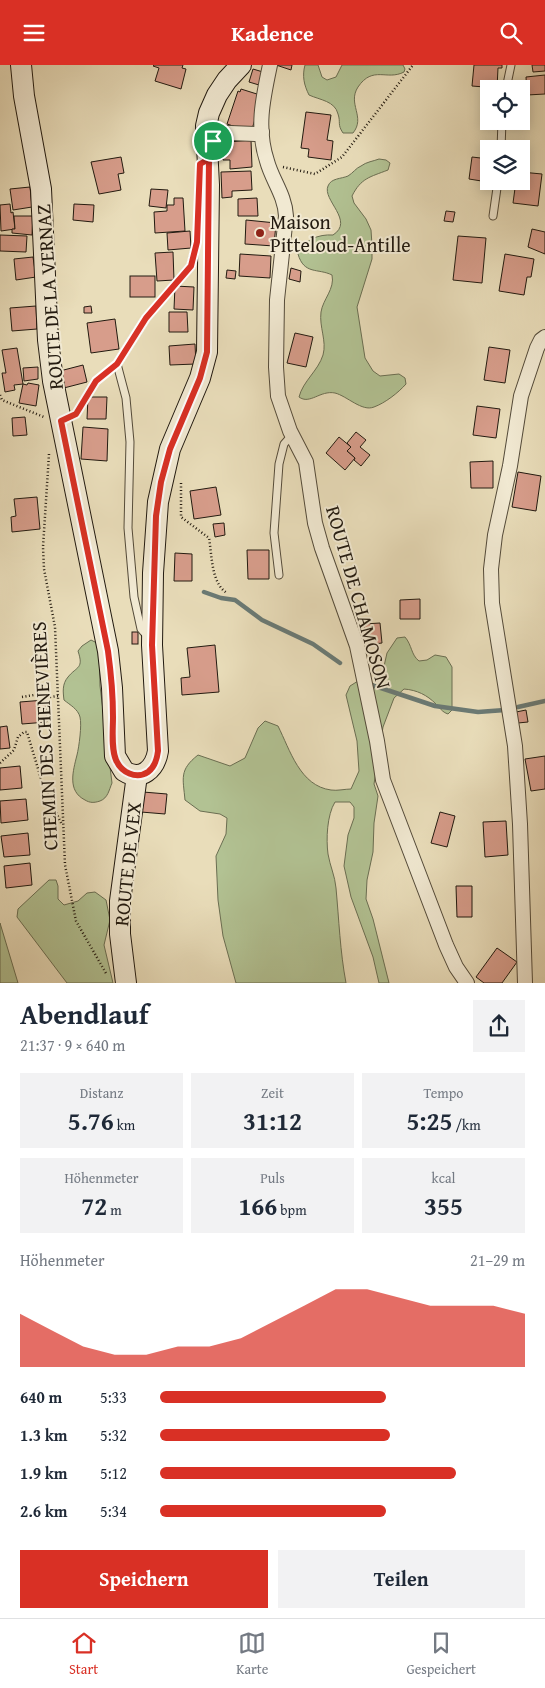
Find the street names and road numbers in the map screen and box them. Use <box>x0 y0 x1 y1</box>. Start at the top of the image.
street label: ROUTE DE LA VERNAZ <box>28 203 70 391</box>
street label: ROUTE DE CHAMOSON <box>319 502 399 692</box>
street label: CHEMIN DES CHENEVIÈRES <box>24 621 64 851</box>
street label: ROUTE DE VEX <box>106 800 148 928</box>

